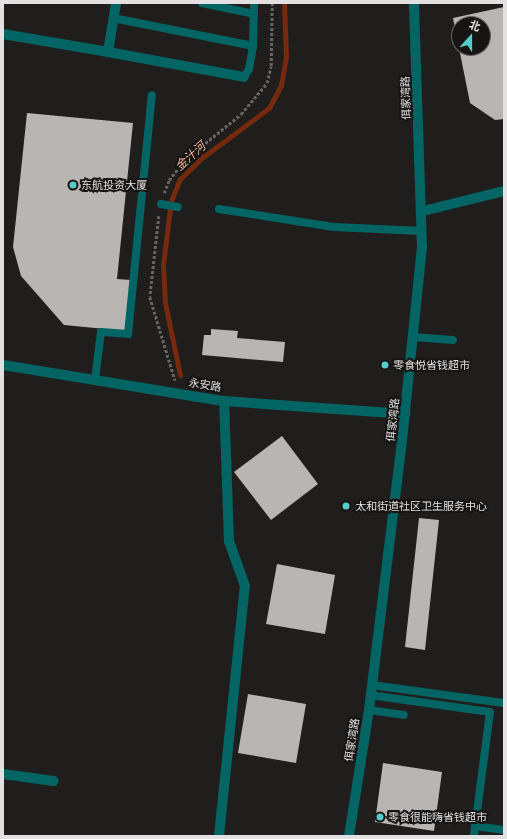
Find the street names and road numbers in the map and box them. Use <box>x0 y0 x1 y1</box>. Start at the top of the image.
street label: 佴家湾路 <box>399 76 413 120</box>
street label: 永安路 <box>188 376 222 394</box>
street label: 佴家湾路 <box>384 397 402 443</box>
street label: 佴家湾路 <box>342 717 362 763</box>

